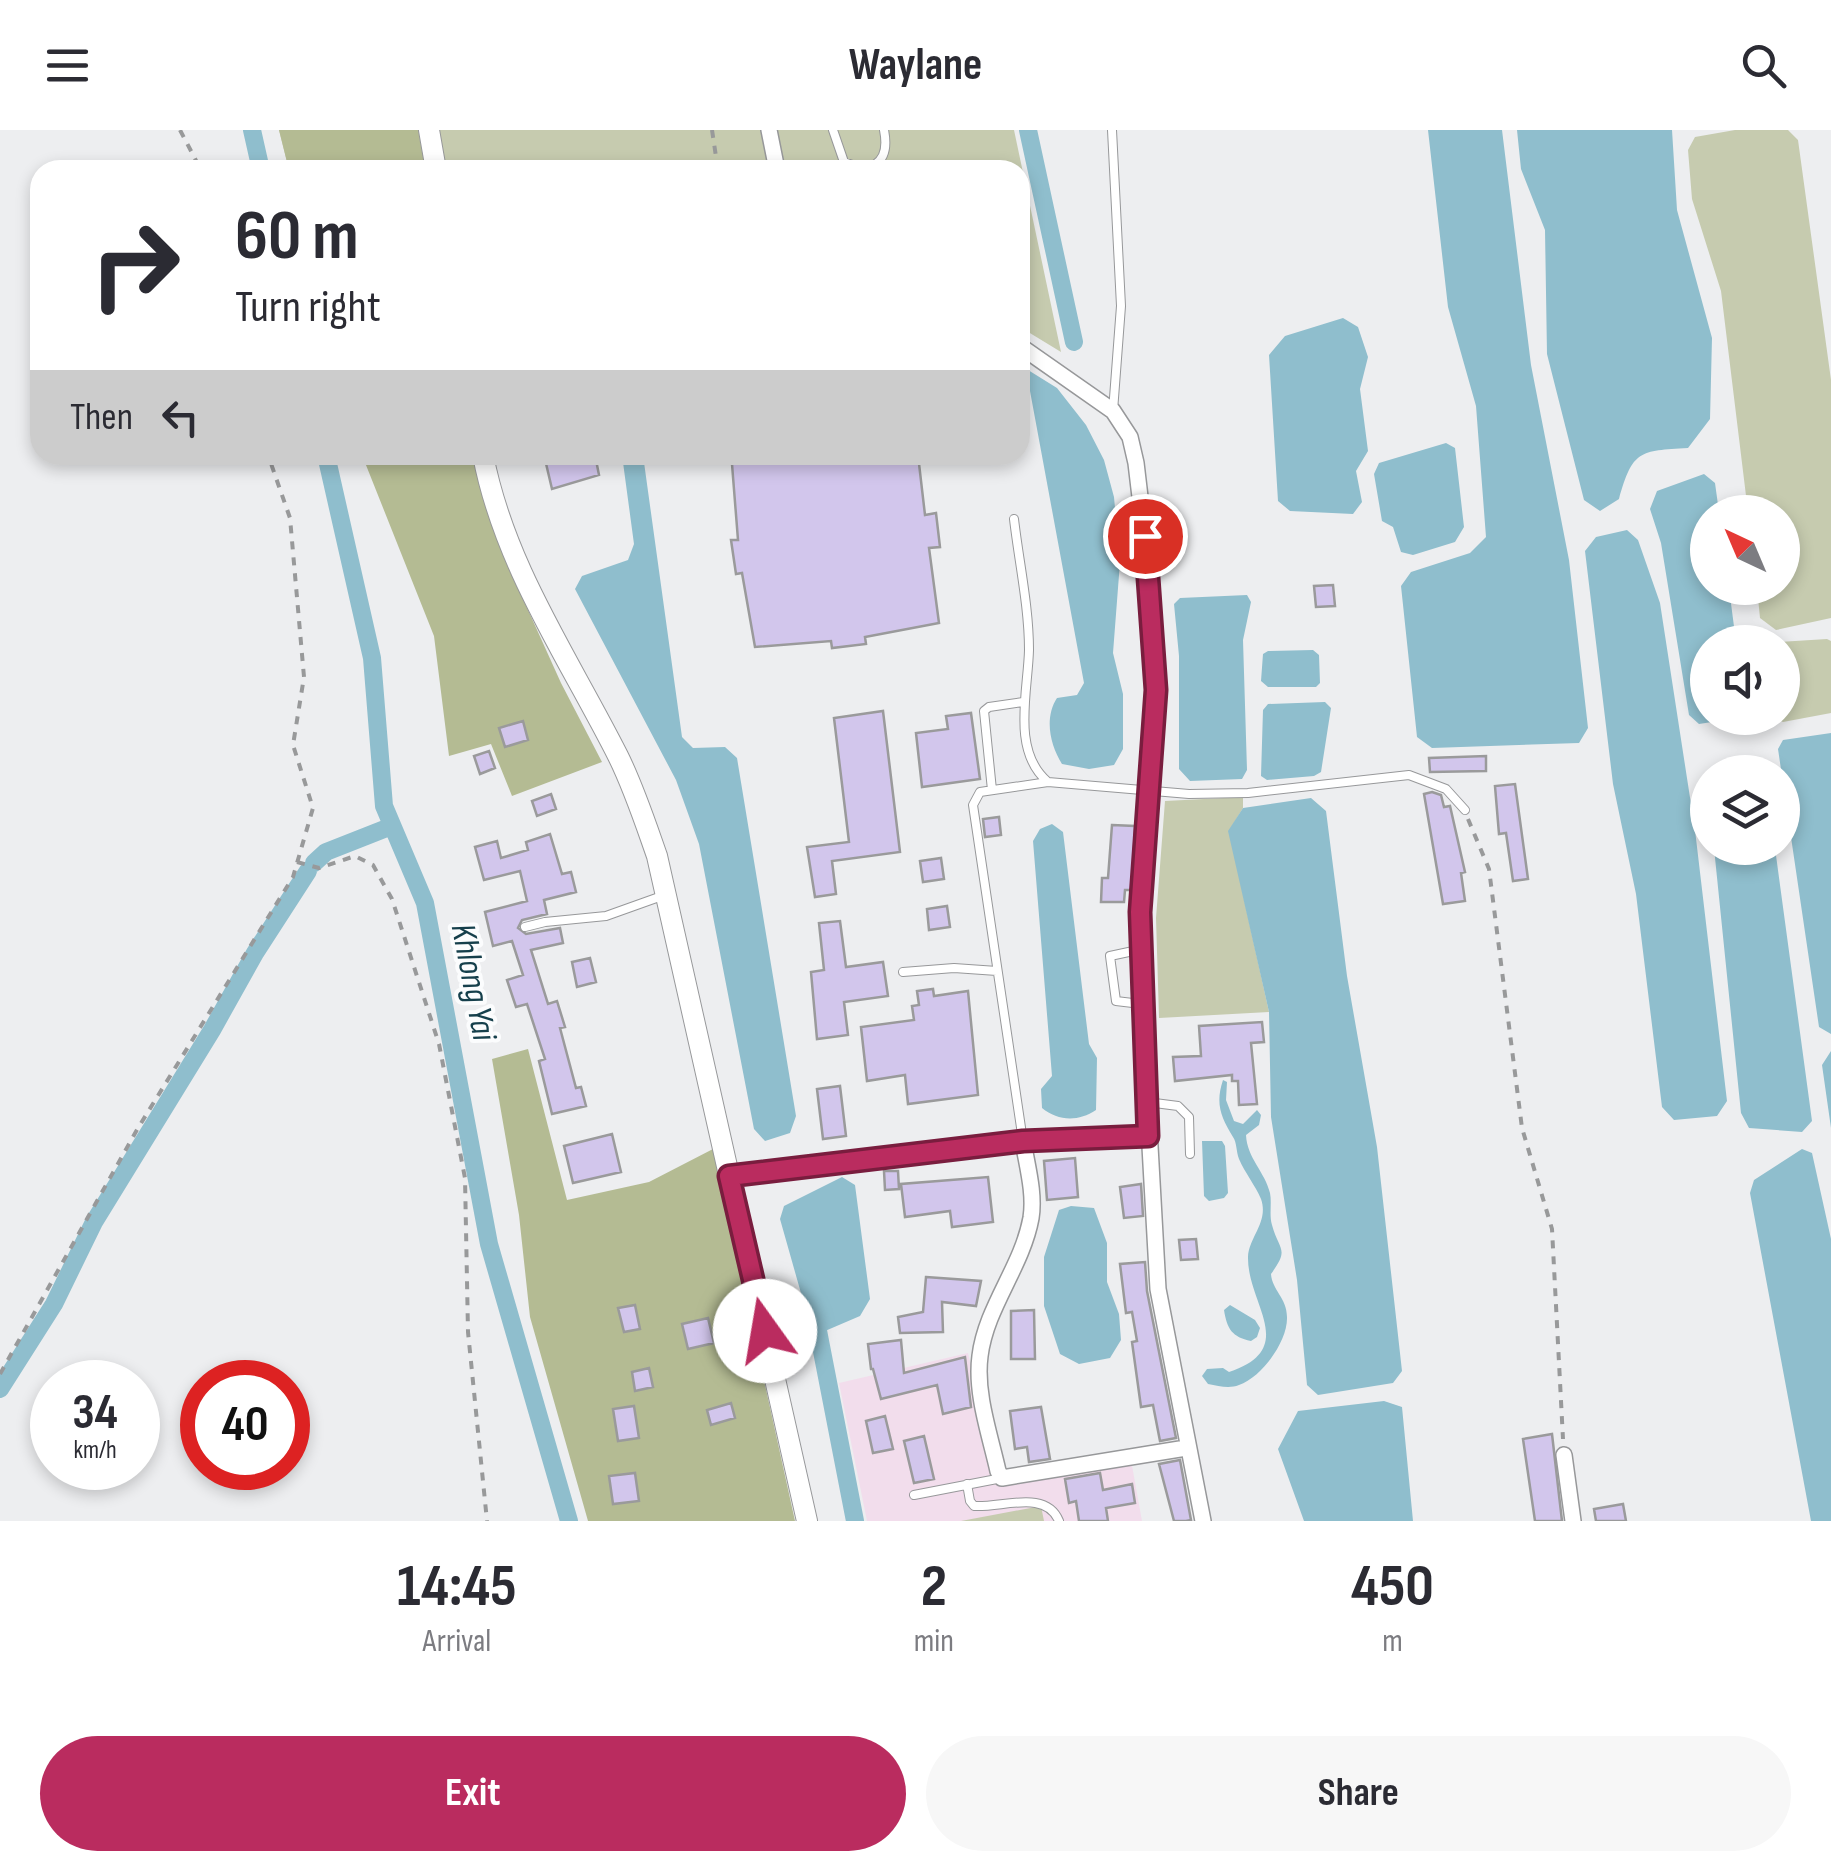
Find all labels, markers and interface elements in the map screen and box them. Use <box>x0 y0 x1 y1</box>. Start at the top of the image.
icon: menu <box>40 38 95 93</box>
text: Waylane <box>849 38 982 93</box>
icon: search <box>1736 38 1791 93</box>
text: 60 m <box>235 195 359 279</box>
icon: right <box>70 200 200 330</box>
text: Turn right <box>235 280 381 335</box>
icon: left <box>153 390 208 445</box>
text: Then <box>70 395 133 440</box>
pin <box>1103 494 1188 579</box>
north arrow <box>1690 495 1800 605</box>
map controls <box>1690 495 1800 865</box>
icon: arrive <box>1118 509 1173 564</box>
button: sound <box>1690 625 1800 735</box>
button: layers <box>1690 755 1800 865</box>
water label: Khlong Yai <box>441 920 506 1046</box>
position arrow <box>713 1279 817 1383</box>
speed limit sign: 40 <box>180 1360 310 1490</box>
text: 34 <box>72 1383 118 1443</box>
text: km/h <box>73 1435 117 1466</box>
text: 14:45 <box>397 1551 517 1623</box>
text: 2 <box>921 1551 947 1623</box>
text: 450 <box>1351 1551 1434 1623</box>
text: Arrival <box>422 1622 491 1661</box>
text: min <box>914 1622 954 1661</box>
text: m <box>1382 1622 1403 1661</box>
button: Exit <box>40 1736 906 1851</box>
button: Share <box>926 1736 1791 1851</box>

